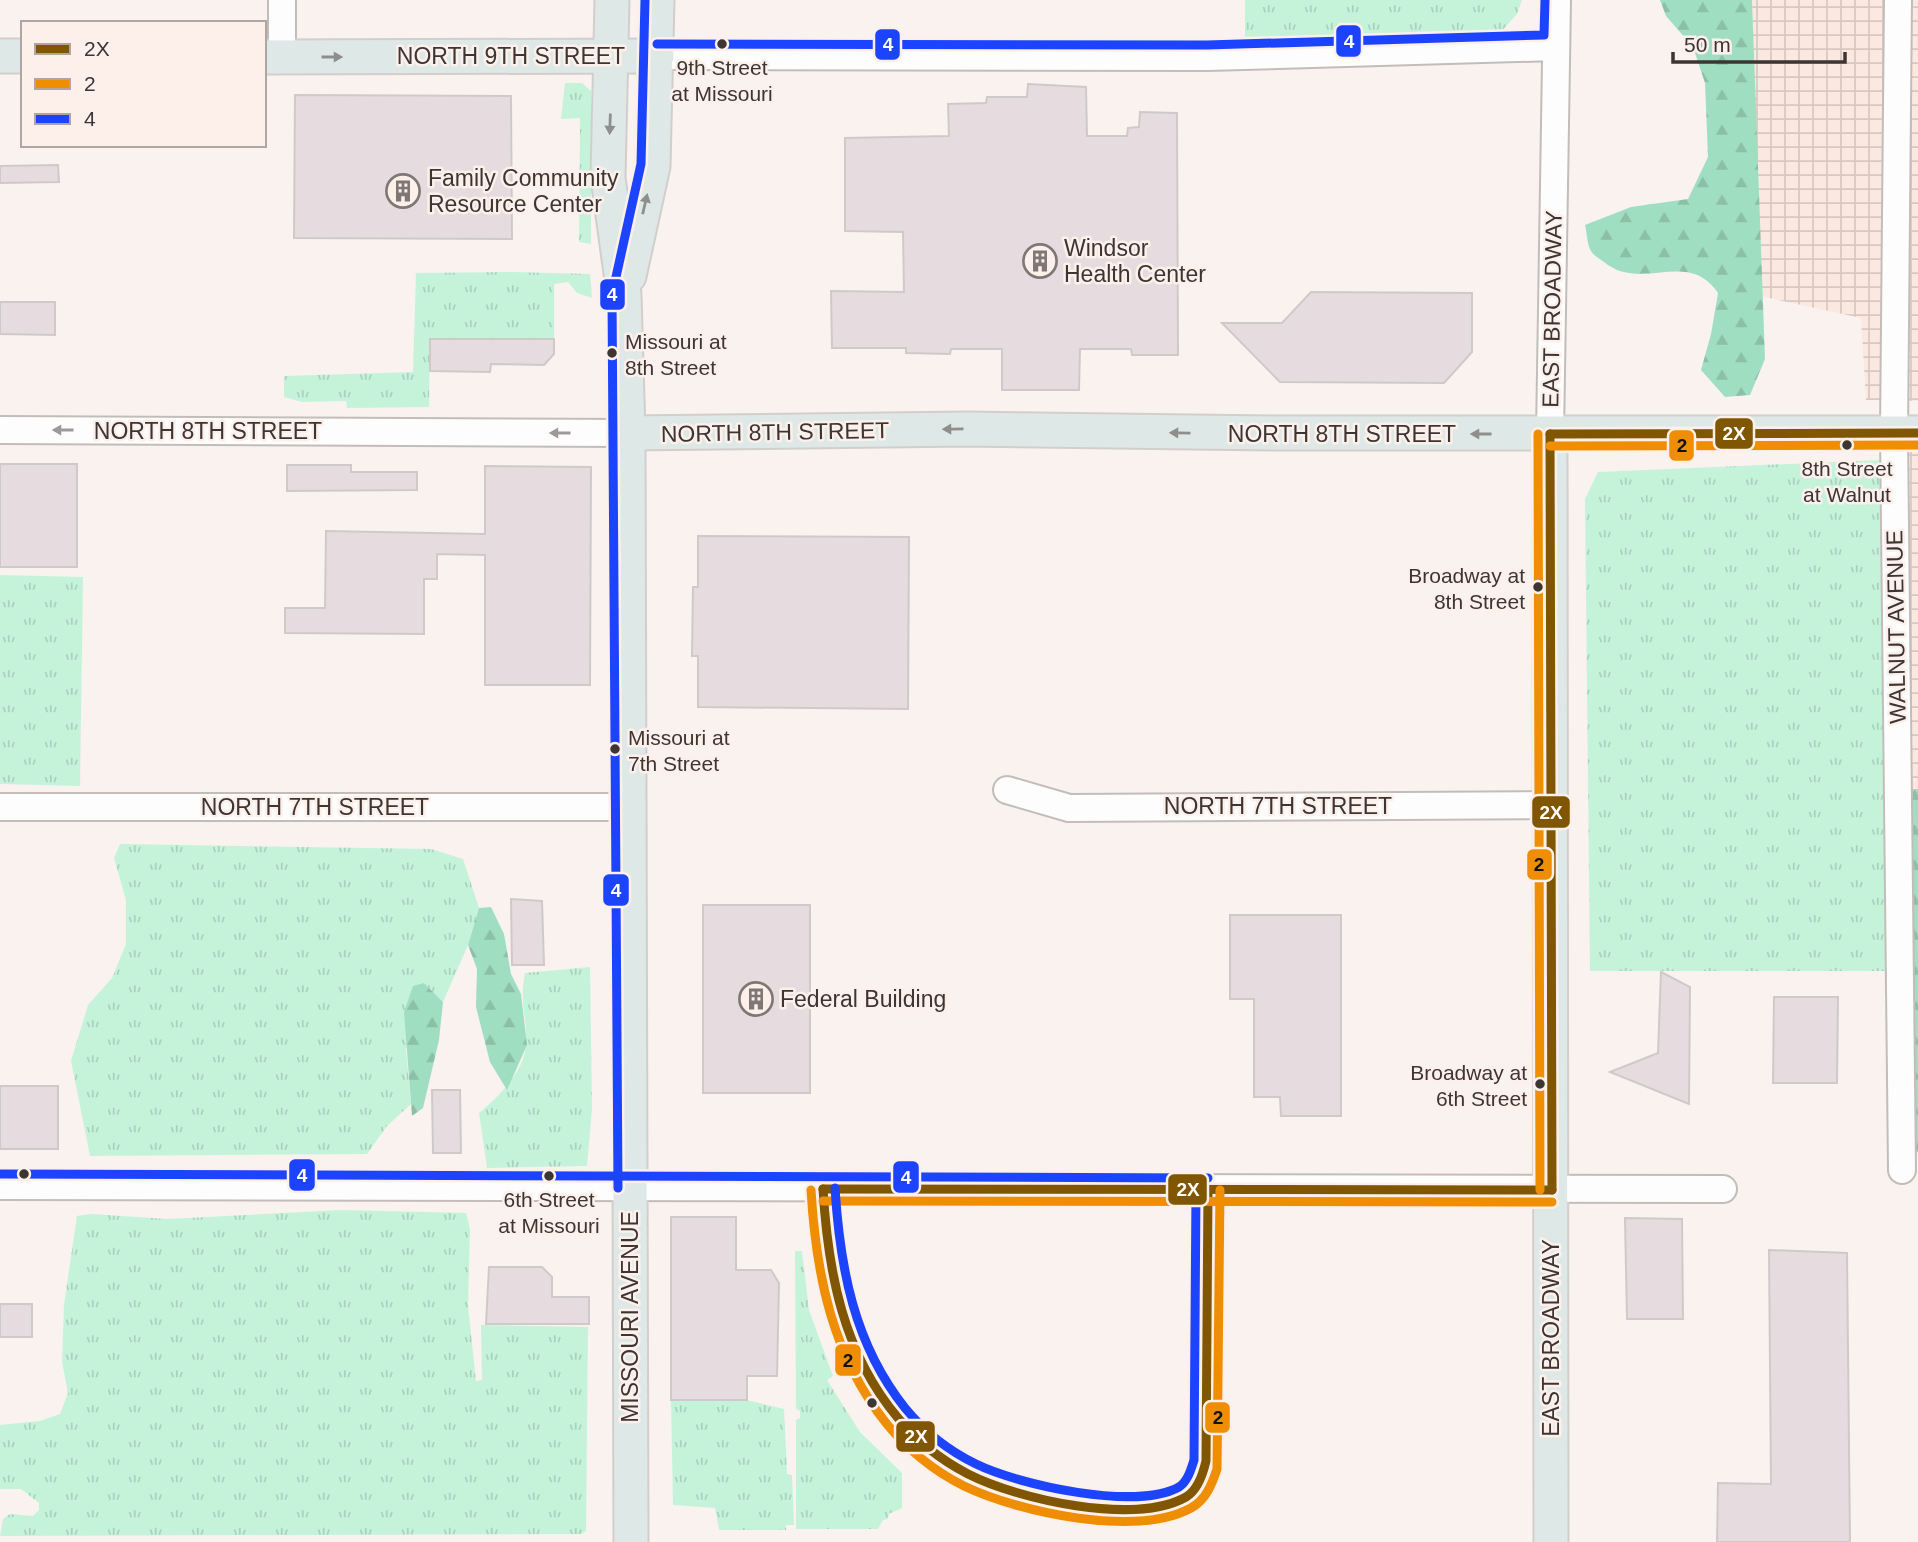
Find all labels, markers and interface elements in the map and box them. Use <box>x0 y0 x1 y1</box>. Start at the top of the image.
legend <box>21 21 266 147</box>
scale bar <box>1673 21 1844 65</box>
line badge: 4 <box>1335 24 1362 58</box>
line badge: 4 <box>874 28 901 61</box>
text: 4 <box>1344 31 1355 52</box>
text: 50 m <box>1684 33 1731 56</box>
text: 4 <box>883 34 894 55</box>
text: 2X <box>84 37 110 60</box>
marker: 9th Street at Missouri <box>715 37 729 51</box>
street label: NORTH 9TH STREET <box>397 43 625 69</box>
one-way arrow <box>322 51 344 63</box>
place label: 9th Street at Missouri <box>671 56 773 105</box>
text: 2 <box>84 72 96 95</box>
text: 4 <box>84 107 96 130</box>
one-way arrow <box>605 113 616 135</box>
place label: Family Community Resource Center <box>428 165 619 217</box>
building icon: Family Community Resource Center <box>384 172 422 210</box>
one-way arrow <box>639 193 650 215</box>
street label: EAST BROADWAY <box>1537 210 1567 408</box>
place label: Windsor Health Center <box>1064 235 1206 287</box>
building icon: Windsor Health Center <box>1021 242 1059 280</box>
line badge: 4 <box>599 278 626 311</box>
text: 4 <box>607 284 618 305</box>
place label: Missouri at 8th Street <box>625 330 727 379</box>
marker: Missouri at 8th Street <box>605 346 619 360</box>
street label: NORTH 8TH STREET <box>661 417 889 447</box>
line badge: 2X <box>1714 417 1754 450</box>
street label: NORTH 8TH STREET <box>94 418 322 444</box>
street label: NORTH 8TH STREET <box>1228 421 1456 447</box>
text: 2X <box>1722 423 1746 444</box>
one-way arrow <box>51 424 73 436</box>
one-way arrow <box>942 424 964 435</box>
one-way arrow <box>548 427 570 439</box>
one-way arrow <box>1169 427 1191 438</box>
one-way arrow <box>1470 428 1492 440</box>
line badge: 2 <box>1668 429 1695 462</box>
text: 2 <box>1677 435 1687 456</box>
marker: 8th Street at Walnut <box>1840 438 1854 452</box>
place label: 8th Street at Walnut <box>1801 457 1893 506</box>
street label: WALNUT AVENUE <box>1881 530 1911 724</box>
place label: Broadway at 8th Street <box>1408 564 1525 613</box>
marker: Broadway at 8th Street <box>1531 580 1545 594</box>
place label: Missouri at 7th Street <box>628 726 730 775</box>
marker: Missouri at 7th Street <box>608 742 622 756</box>
street label: NORTH 7TH STREET <box>1164 793 1392 819</box>
street label: NORTH 7TH STREET <box>201 794 429 820</box>
line badge: 2X <box>1531 795 1571 829</box>
text: 2X <box>1539 802 1563 823</box>
line badge: 2 <box>1526 848 1553 881</box>
text: 2 <box>1534 854 1544 875</box>
line badge: 4 <box>602 873 630 907</box>
text: 4 <box>611 880 622 901</box>
building icon: Federal Building <box>737 980 775 1018</box>
place label: Federal Building <box>780 986 946 1012</box>
place label: Broadway at 6th Street <box>1410 1061 1527 1110</box>
marker: Broadway at 6th Street <box>1533 1077 1547 1091</box>
line badge: 4 <box>288 1158 316 1192</box>
line badge: 4 <box>892 1160 920 1194</box>
text: 4 <box>297 1165 308 1186</box>
unlabelled marker <box>17 1167 31 1181</box>
text: 4 <box>901 1167 912 1188</box>
marker: 6th Street at Missouri <box>542 1169 556 1183</box>
line badge: 2X <box>1167 1173 1208 1206</box>
text: 2X <box>1176 1179 1200 1200</box>
place label: 6th Street at Missouri <box>498 1188 600 1237</box>
street label: MISSOURI AVENUE <box>617 1211 643 1423</box>
street label: EAST BROADWAY <box>1538 1239 1564 1437</box>
line badge: 2 <box>834 1343 862 1377</box>
text: 2 <box>843 1350 853 1371</box>
unlabelled marker <box>865 1396 879 1410</box>
line badge: 2 <box>1204 1401 1231 1434</box>
text: 2 <box>1213 1407 1223 1428</box>
line badge: 2X <box>895 1420 936 1453</box>
text: 2X <box>904 1426 928 1447</box>

